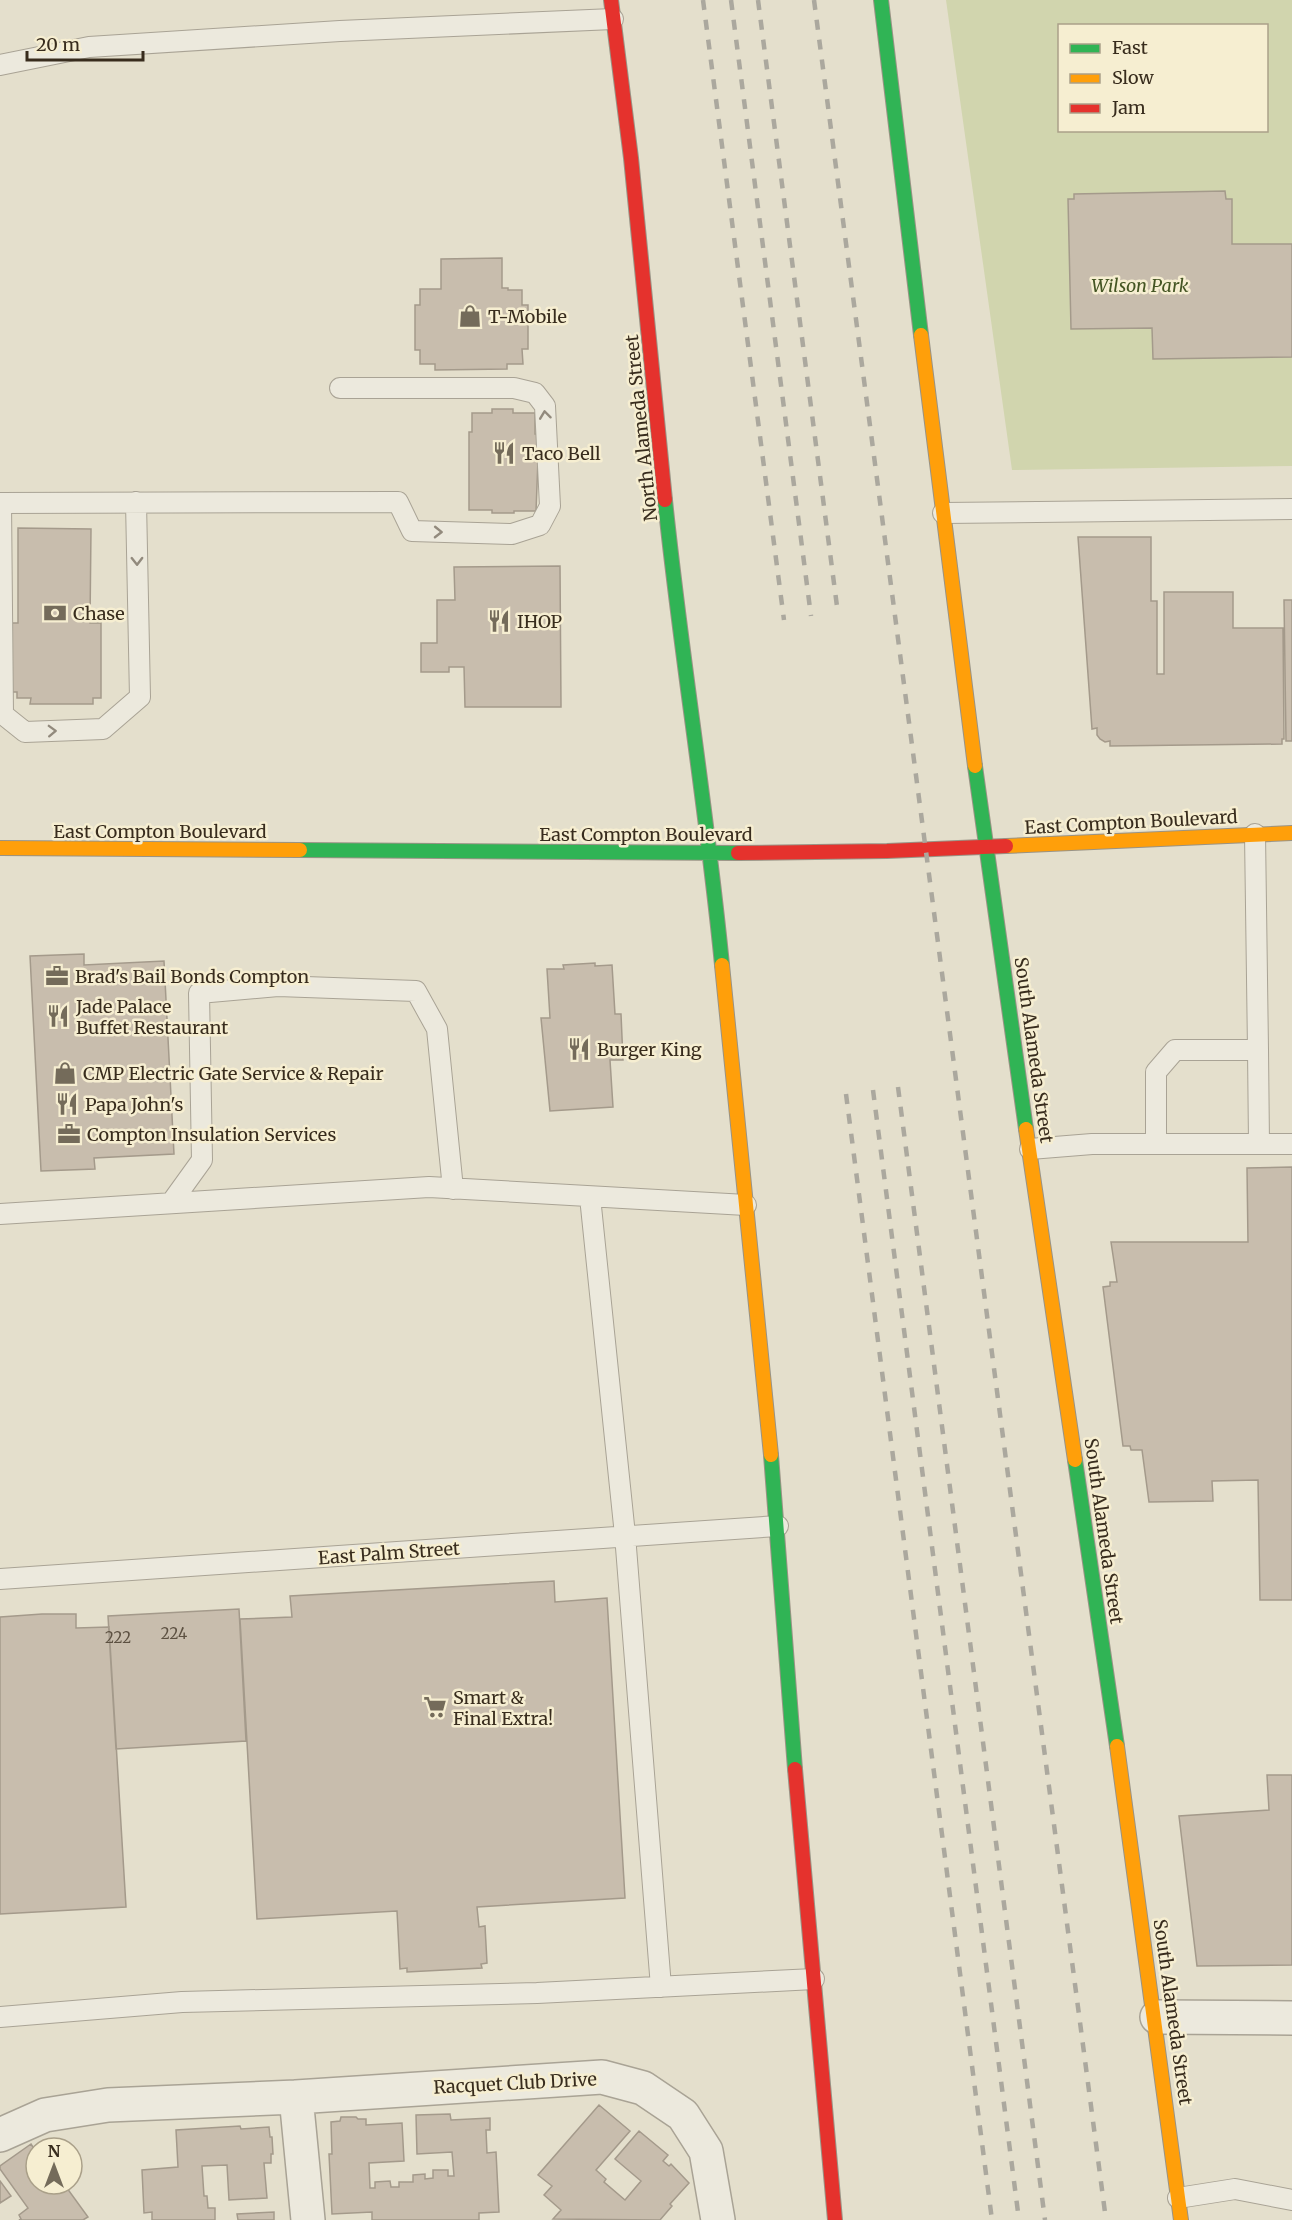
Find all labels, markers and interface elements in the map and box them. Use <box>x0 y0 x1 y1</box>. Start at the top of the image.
scale bar <box>27 24 142 62</box>
legend <box>1058 24 1268 132</box>
text: 20 m <box>36 33 80 56</box>
text: Fast <box>1112 36 1148 59</box>
text: Slow <box>1112 66 1155 89</box>
text: Jam <box>1111 96 1146 119</box>
park label: Wilson Park <box>1091 274 1189 297</box>
shop icon: T-Mobile <box>457 303 483 329</box>
place label: T-Mobile <box>488 305 567 328</box>
street label: North Alameda Street <box>620 334 662 522</box>
one-way arrow <box>539 410 551 419</box>
restaurant icon: Taco Bell <box>491 440 517 466</box>
place label: Taco Bell <box>522 442 601 465</box>
one-way arrow <box>433 525 442 538</box>
one-way arrow <box>131 556 143 565</box>
bank icon: Chase <box>42 600 68 626</box>
place label: Chase <box>73 602 125 625</box>
restaurant icon: IHOP <box>486 608 512 634</box>
place label: IHOP <box>517 610 563 633</box>
one-way arrow <box>47 724 56 737</box>
street label: East Compton Boulevard <box>1024 805 1238 839</box>
street label: East Compton Boulevard <box>53 820 267 843</box>
street label: East Compton Boulevard <box>539 823 753 846</box>
street label: South Alameda Street <box>1010 955 1058 1145</box>
office icon: Brad's Bail Bonds Compton <box>44 963 70 989</box>
place label: Brad's Bail Bonds Compton <box>75 965 309 988</box>
place label: Jade Palace Buffet Restaurant <box>75 995 228 1039</box>
restaurant icon: Jade Palace Buffet Restaurant <box>45 1003 71 1029</box>
restaurant icon: Burger King <box>566 1036 592 1062</box>
place label: Burger King <box>597 1038 702 1061</box>
shop icon: CMP Electric Gate Service & Repair <box>52 1060 78 1086</box>
place label: CMP Electric Gate Service & Repair <box>83 1062 384 1085</box>
restaurant icon: Papa John's <box>54 1091 80 1117</box>
place label: Papa John's <box>85 1093 184 1116</box>
office icon: Compton Insulation Services <box>56 1121 82 1147</box>
place label: Compton Insulation Services <box>87 1123 336 1146</box>
street label: South Alameda Street <box>1080 1436 1128 1626</box>
street label: East Palm Street <box>317 1537 461 1569</box>
house number: 224 <box>161 1624 187 1643</box>
house number: 222 <box>105 1628 131 1647</box>
place label: Smart & Final Extra! <box>453 1686 553 1730</box>
supermarket icon: Smart & Final Extra! <box>422 1694 448 1720</box>
street label: South Alameda Street <box>1149 1917 1197 2107</box>
street label: Racquet Club Drive <box>433 2067 597 2099</box>
north arrow <box>24 2136 84 2196</box>
text: N <box>48 2141 61 2161</box>

